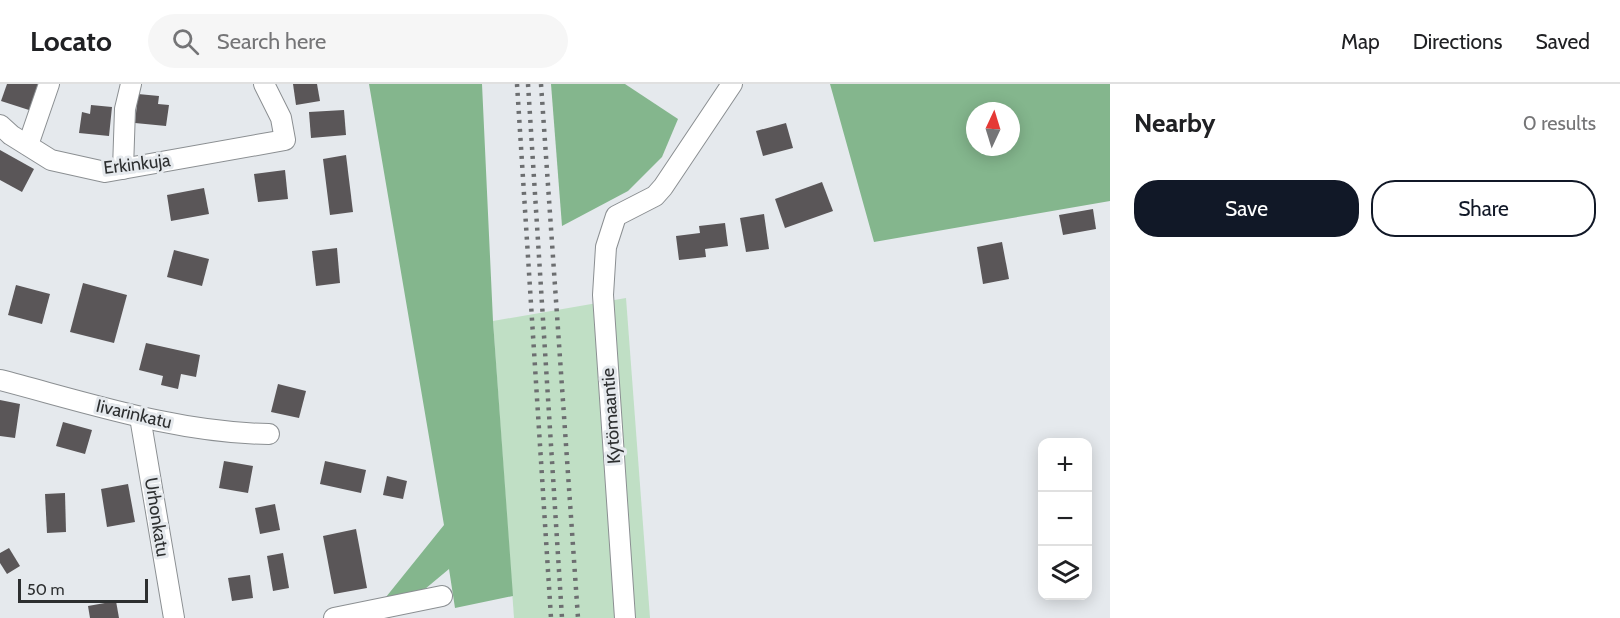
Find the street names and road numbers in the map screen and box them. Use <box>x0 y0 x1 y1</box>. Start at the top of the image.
street label: Erkinkuja <box>102 149 172 179</box>
street label: Kytömaantie <box>597 367 625 465</box>
street label: Iivarinkatu <box>94 395 174 433</box>
street label: Urhonkatu <box>140 476 174 558</box>

